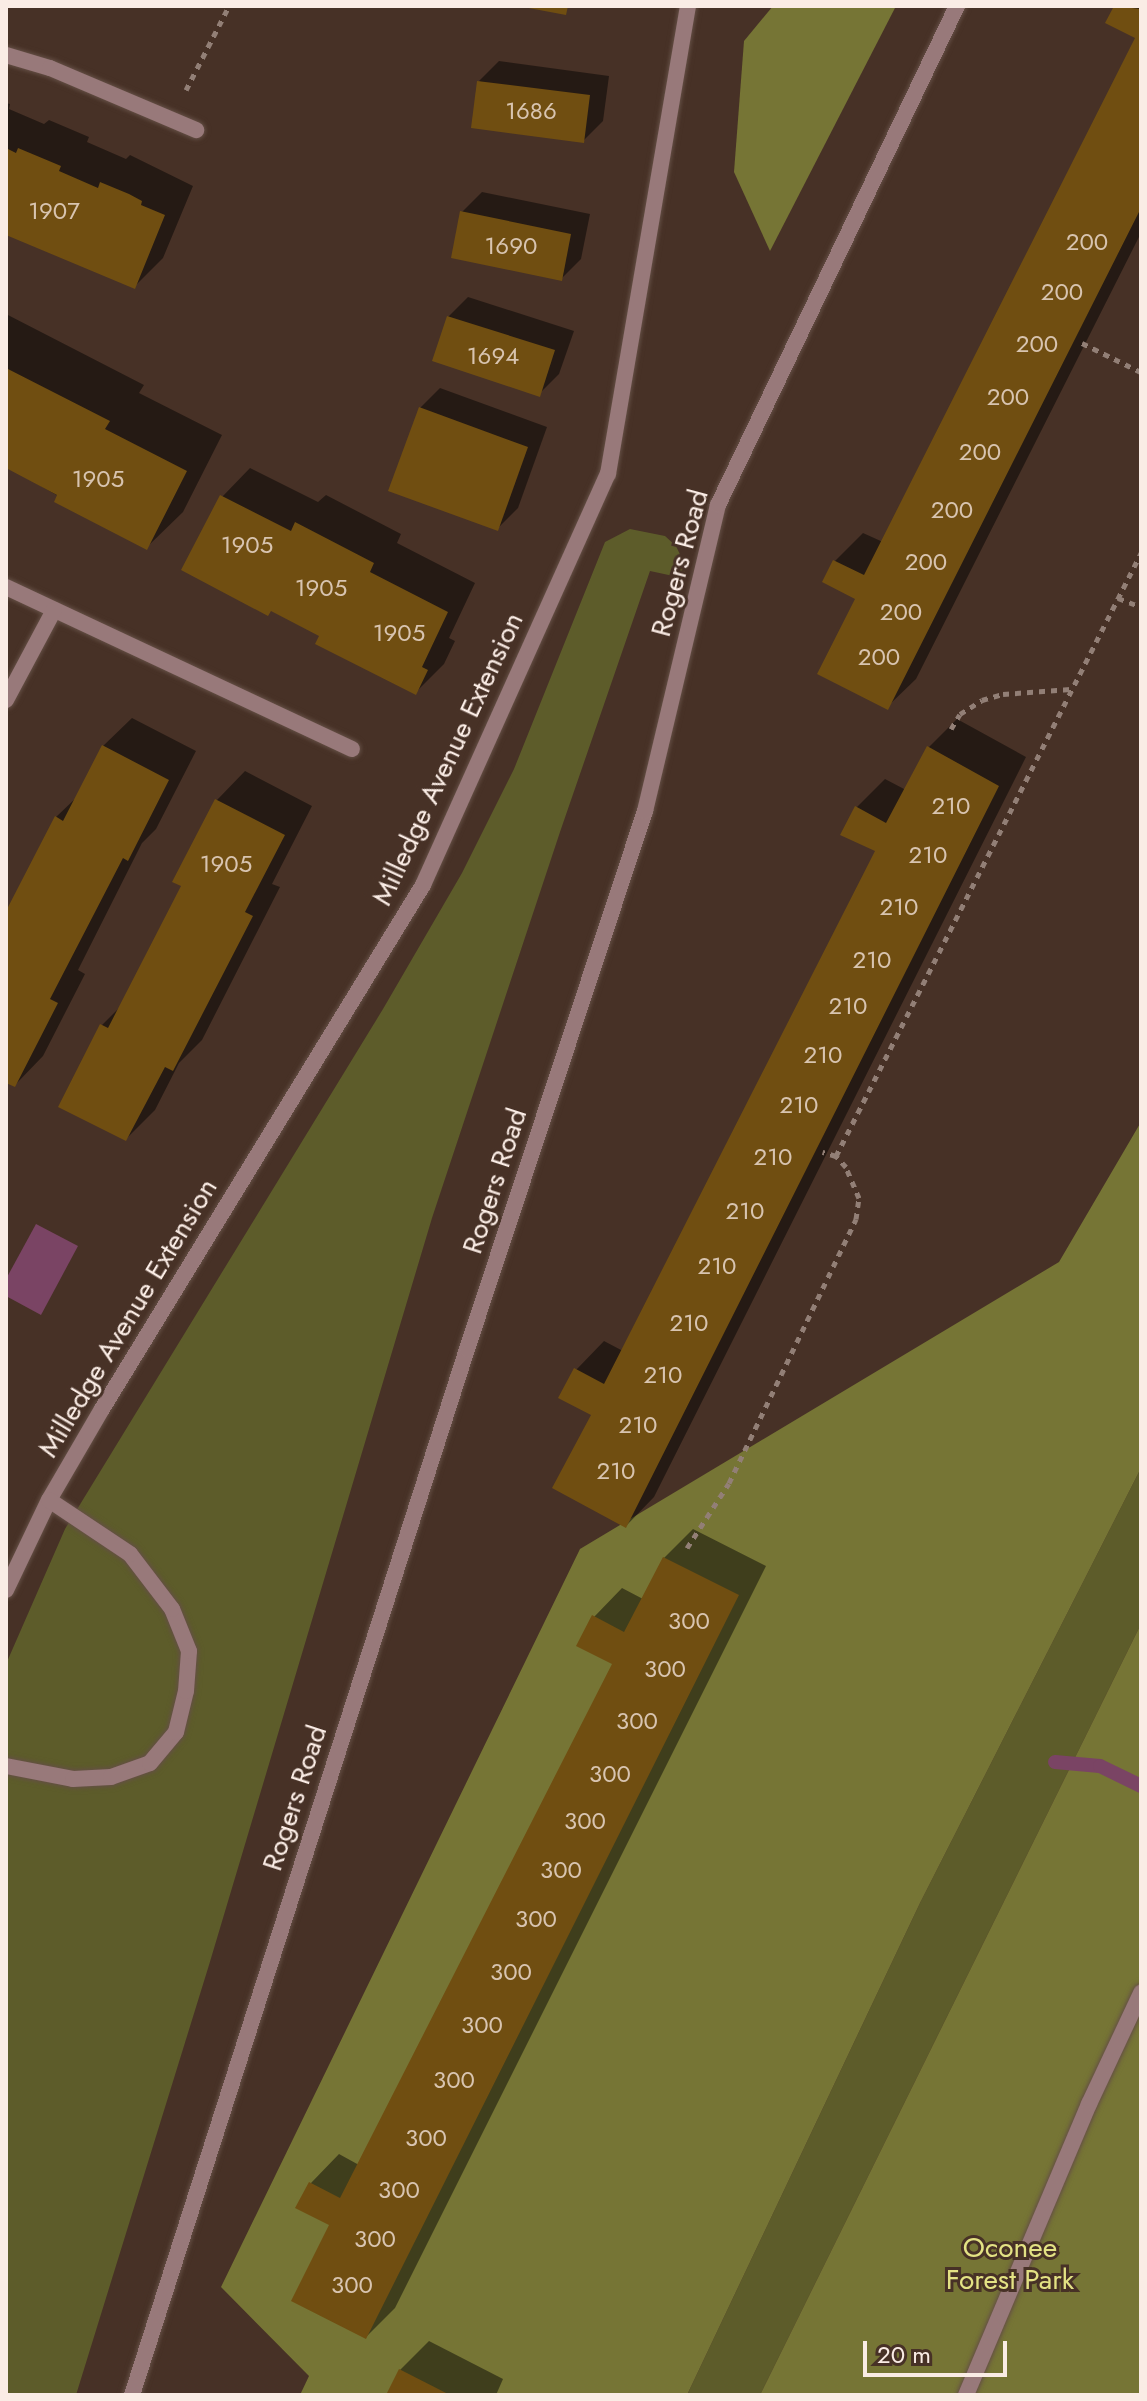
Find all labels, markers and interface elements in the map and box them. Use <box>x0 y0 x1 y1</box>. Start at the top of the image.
house number: 1686 <box>505 97 557 125</box>
house number: 1907 <box>28 197 80 225</box>
house number: 200 <box>1066 228 1108 256</box>
house number: 1690 <box>485 232 537 260</box>
house number: 200 <box>1041 278 1083 306</box>
house number: 200 <box>1016 330 1058 358</box>
house number: 1694 <box>467 342 519 370</box>
house number: 200 <box>987 383 1029 411</box>
house number: 200 <box>959 438 1001 466</box>
house number: 1905 <box>72 465 124 493</box>
street label: Rogers Road <box>644 486 716 640</box>
house number: 200 <box>931 496 973 524</box>
house number: 1905 <box>221 531 273 559</box>
house number: 200 <box>905 548 947 576</box>
house number: 1905 <box>295 574 347 602</box>
house number: 200 <box>880 598 922 626</box>
street label: Milledge Avenue Extension <box>365 607 531 911</box>
house number: 1905 <box>373 619 425 647</box>
house number: 200 <box>858 643 900 671</box>
house number: 210 <box>932 792 970 820</box>
house number: 210 <box>909 841 947 869</box>
house number: 1905 <box>200 850 252 878</box>
house number: 210 <box>880 893 918 921</box>
house number: 210 <box>853 946 891 974</box>
house number: 210 <box>829 992 867 1020</box>
house number: 210 <box>804 1041 842 1069</box>
house number: 210 <box>780 1091 818 1119</box>
street label: Rogers Road <box>456 1104 534 1258</box>
house number: 210 <box>754 1143 792 1171</box>
street label: Milledge Avenue Extension <box>31 1173 225 1463</box>
house number: 210 <box>726 1197 764 1225</box>
house number: 210 <box>698 1252 736 1280</box>
house number: 210 <box>670 1309 708 1337</box>
house number: 210 <box>644 1361 682 1389</box>
house number: 210 <box>619 1411 657 1439</box>
house number: 210 <box>597 1457 635 1485</box>
house number: 300 <box>668 1607 710 1635</box>
house number: 300 <box>644 1655 686 1683</box>
house number: 300 <box>616 1707 658 1735</box>
street label: Rogers Road <box>256 1721 334 1875</box>
house number: 300 <box>589 1760 631 1788</box>
house number: 300 <box>564 1807 606 1835</box>
house number: 300 <box>540 1856 582 1884</box>
house number: 300 <box>515 1905 557 1933</box>
house number: 300 <box>490 1958 532 1986</box>
house number: 300 <box>461 2011 503 2039</box>
house number: 300 <box>433 2066 475 2094</box>
house number: 300 <box>405 2124 447 2152</box>
house number: 300 <box>378 2176 420 2204</box>
house number: 300 <box>354 2225 396 2253</box>
park label: Oconee Forest Park <box>946 2231 1074 2297</box>
house number: 300 <box>331 2271 373 2299</box>
scale bar <box>867 2325 1011 2375</box>
text: 20 m <box>877 2337 931 2372</box>

